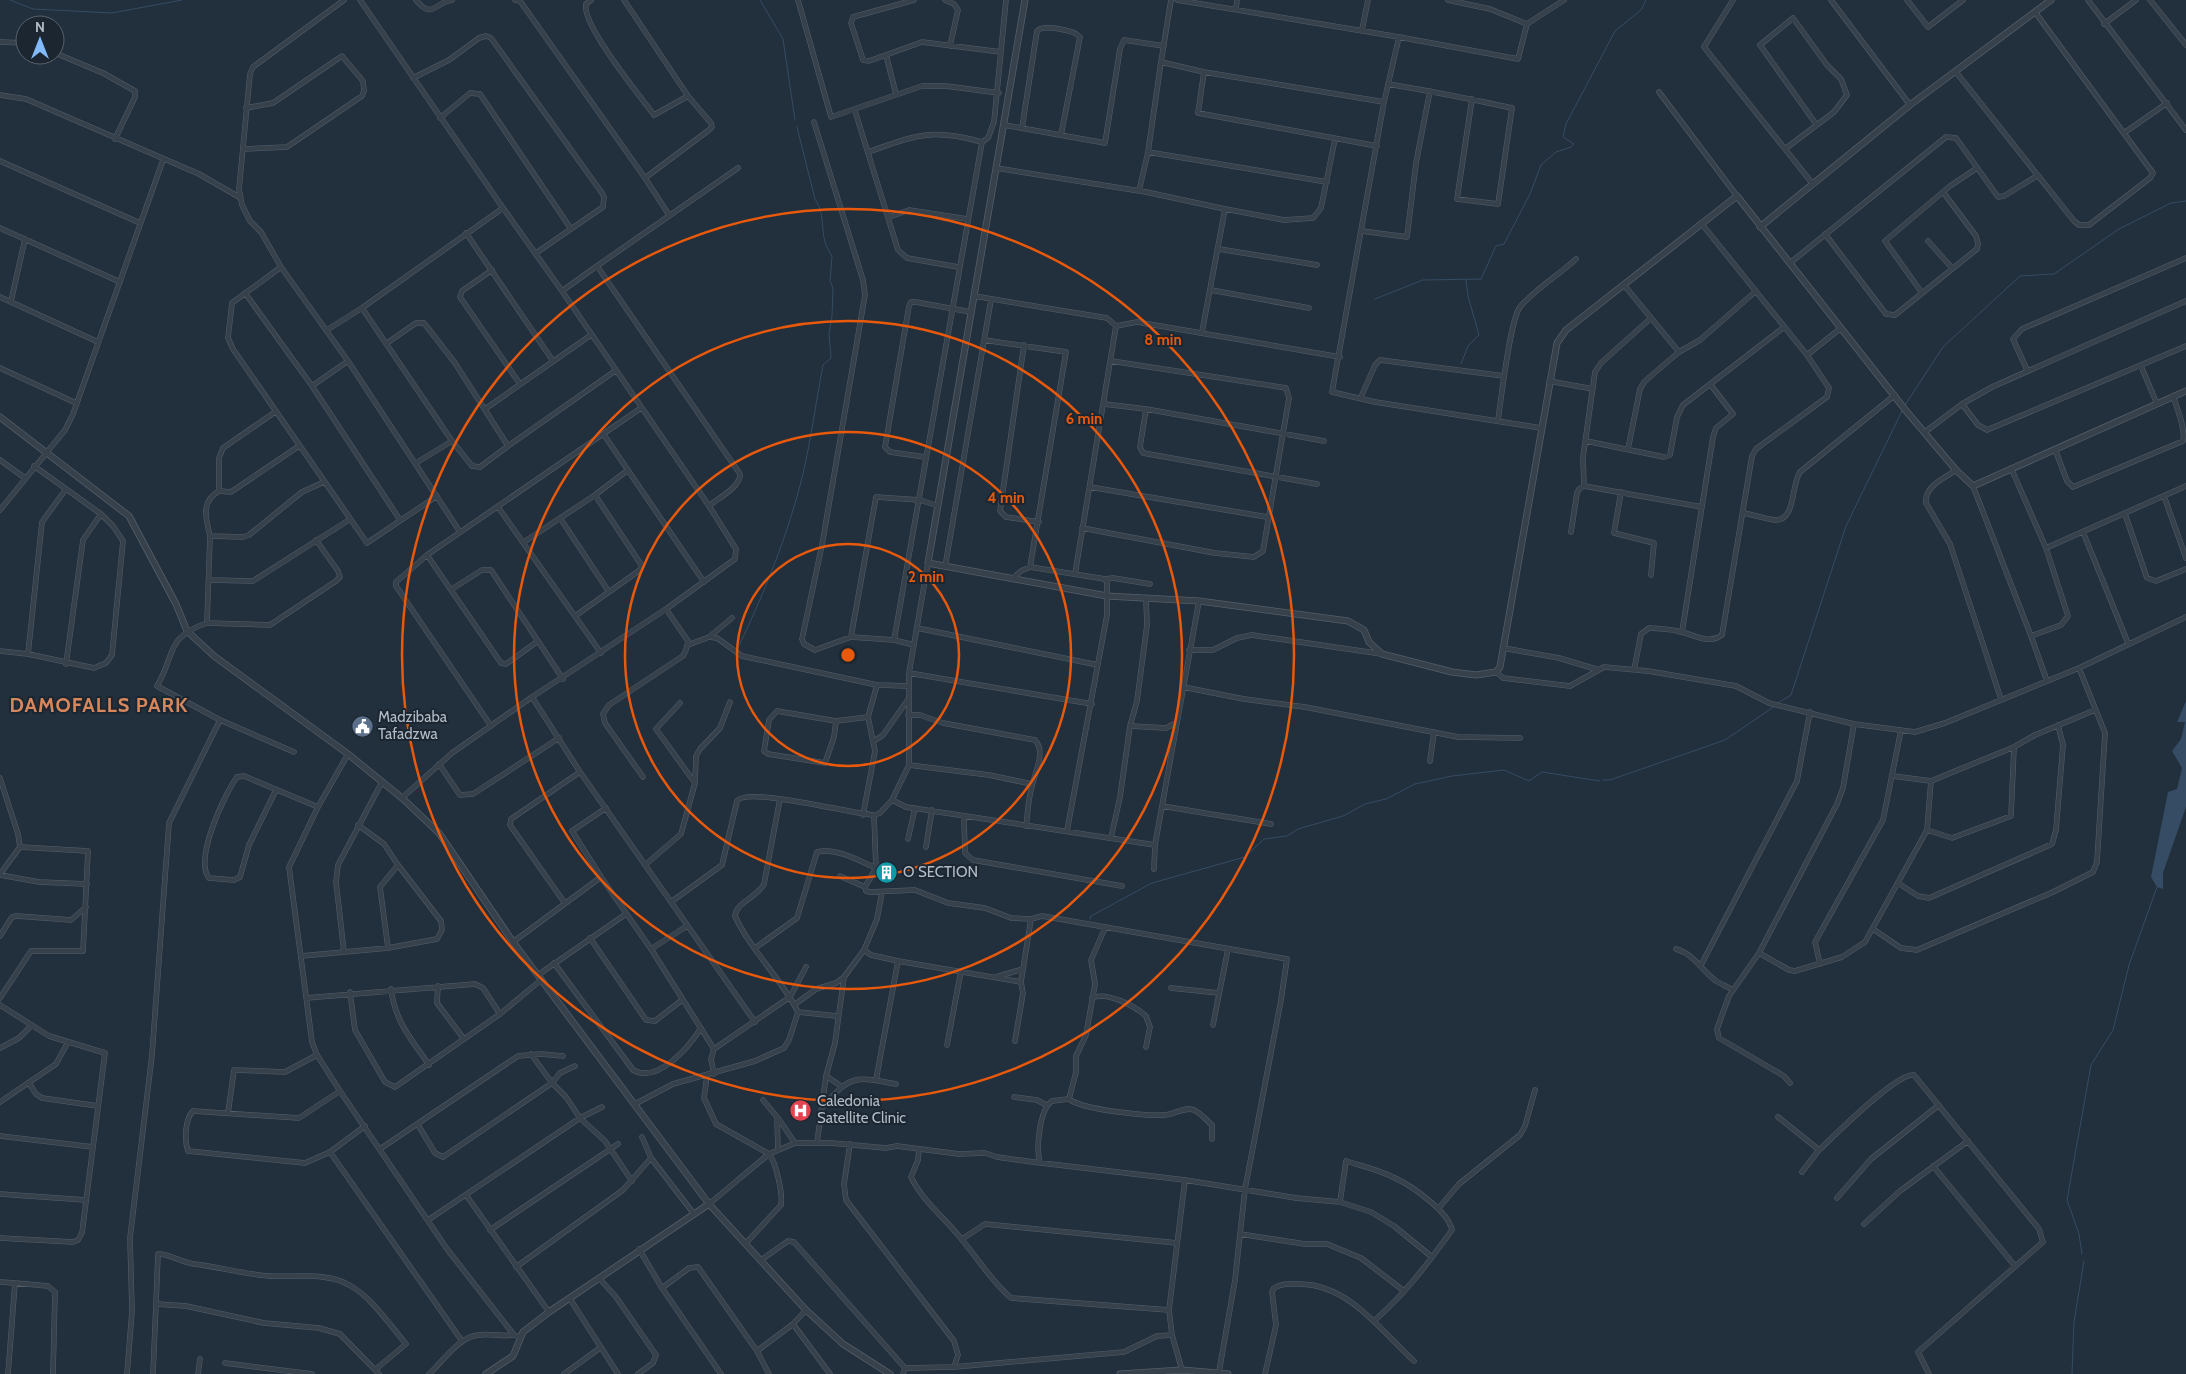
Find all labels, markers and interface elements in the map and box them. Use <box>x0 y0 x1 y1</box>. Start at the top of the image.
north arrow <box>15 15 65 65</box>
text: N <box>35 18 45 36</box>
text: 8 min <box>1144 331 1182 349</box>
text: 6 min <box>1066 410 1102 428</box>
text: 4 min <box>987 489 1025 507</box>
text: 2 min <box>908 568 944 586</box>
centre of rings <box>839 646 857 664</box>
district label: DAMOFALLS PARK <box>9 693 189 717</box>
place label: Madzibaba Tafadzwa <box>378 708 448 743</box>
public building icon: Madzibaba Tafadzwa <box>350 714 374 738</box>
building icon: O SECTION <box>875 860 899 884</box>
place label: O SECTION <box>903 863 978 881</box>
place label: Caledonia Satellite Clinic <box>817 1092 906 1127</box>
hospital icon: Caledonia Satellite Clinic <box>789 1098 813 1122</box>

